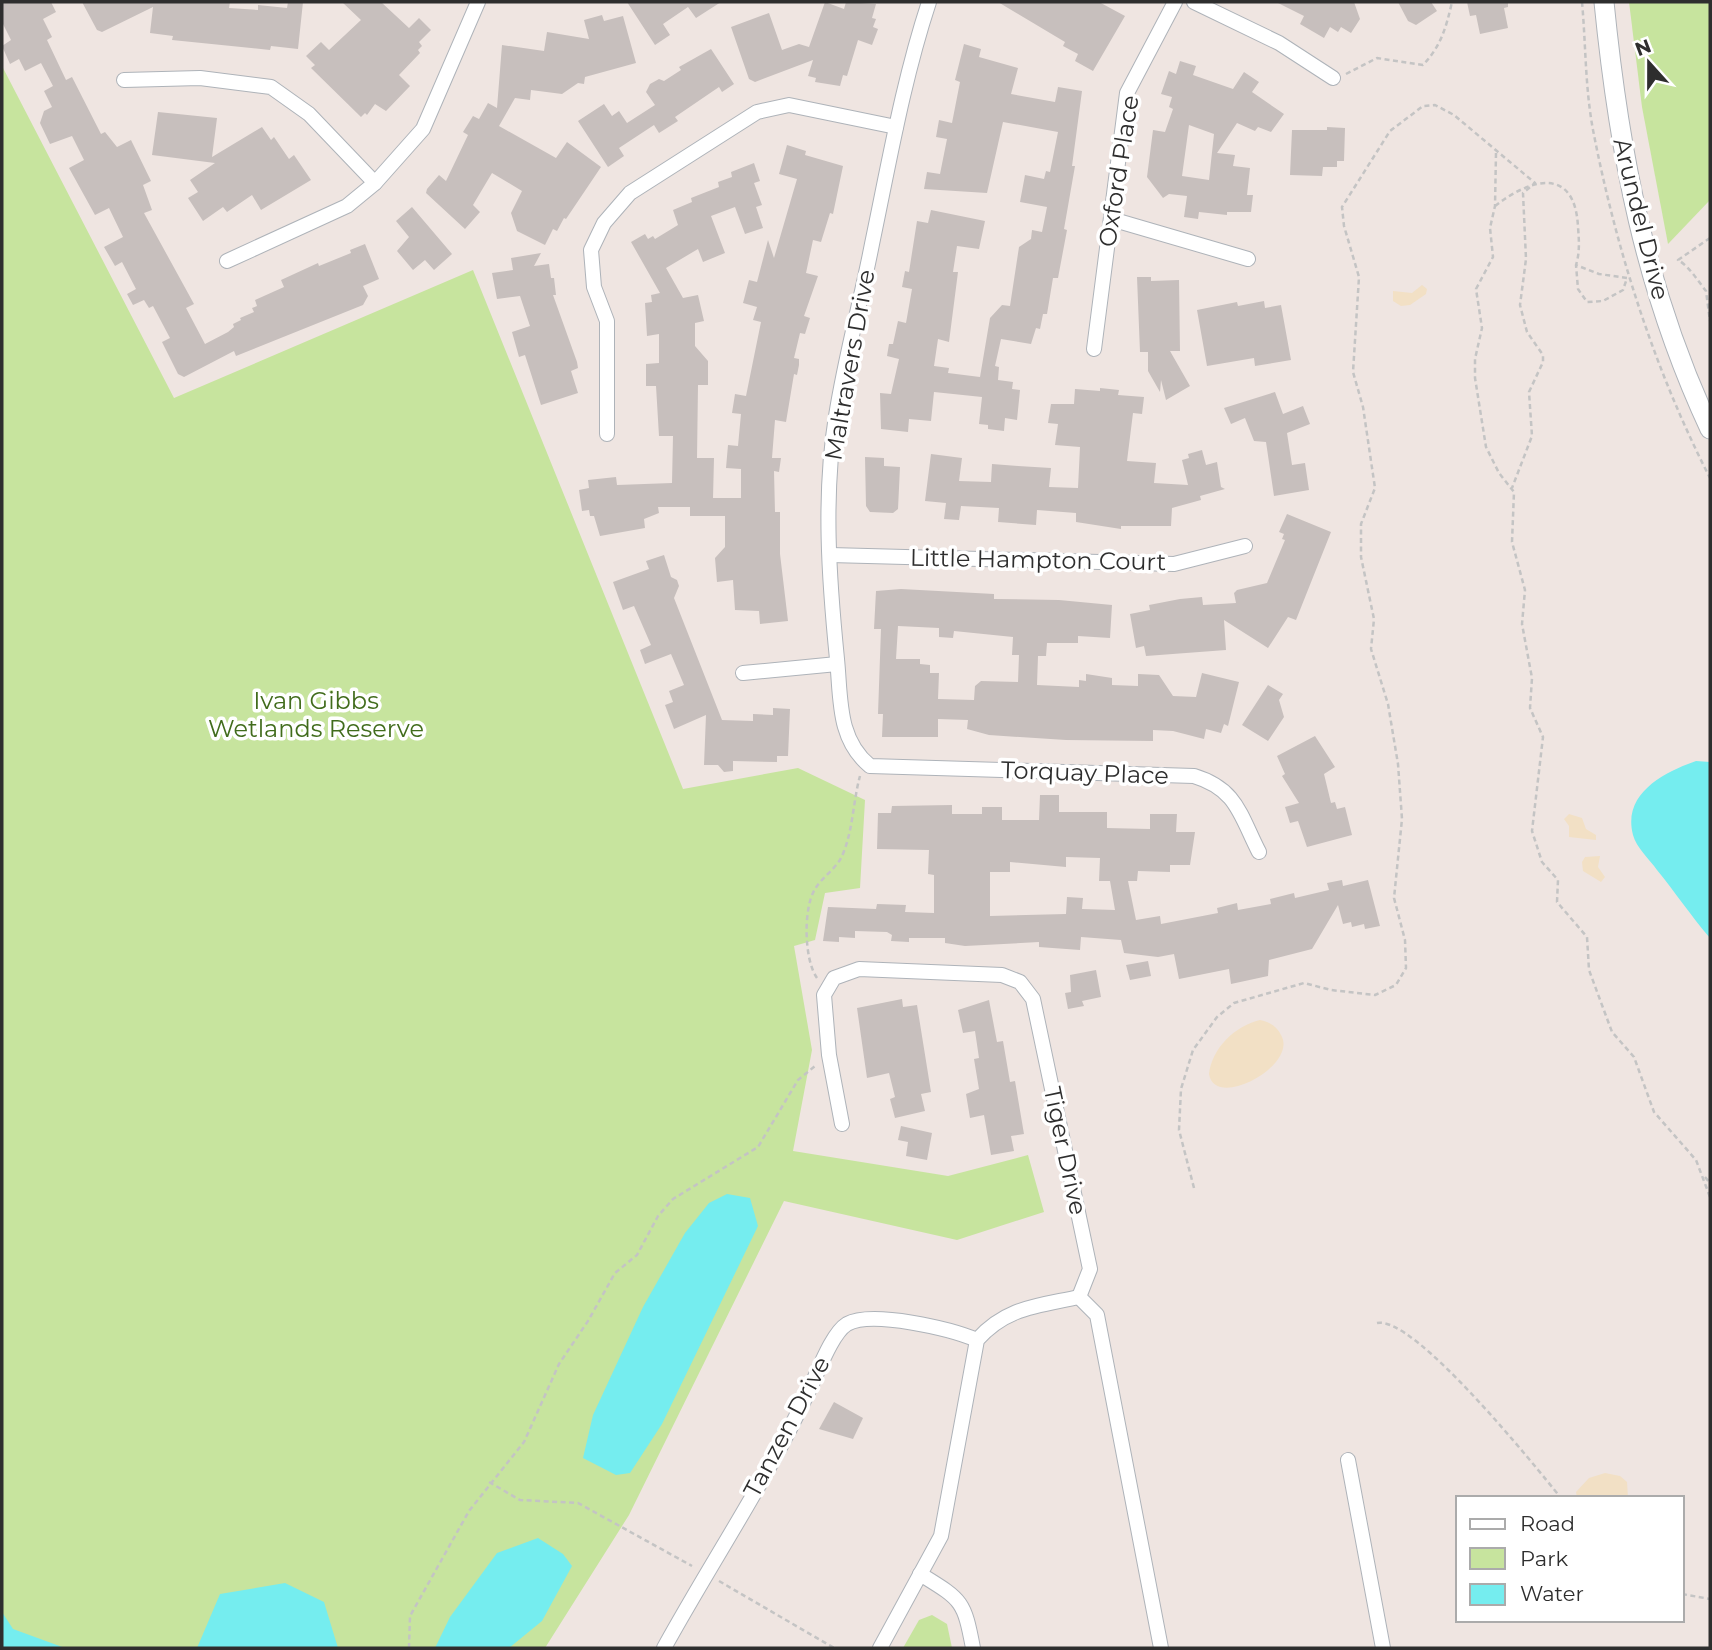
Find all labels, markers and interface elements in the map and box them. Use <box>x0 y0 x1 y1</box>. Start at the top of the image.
north arrow <box>1614 28 1684 98</box>
text: N <box>1632 34 1654 61</box>
street label: Oxford Place <box>1092 93 1145 249</box>
street label: Arundel Drive <box>1607 135 1676 303</box>
street label: Maltravers Drive <box>818 267 881 463</box>
street label: Little Hampton Court <box>910 543 1167 576</box>
park label: Ivan Gibbs Wetlands Reserve <box>208 686 424 743</box>
street label: Torquay Place <box>1001 755 1169 790</box>
street label: Tiger Drive <box>1038 1084 1093 1217</box>
street label: Tanzen Drive <box>737 1351 836 1502</box>
legend <box>1456 1496 1684 1622</box>
text: Road <box>1520 1511 1575 1536</box>
text: Park <box>1520 1546 1568 1571</box>
text: Water <box>1520 1581 1584 1606</box>

